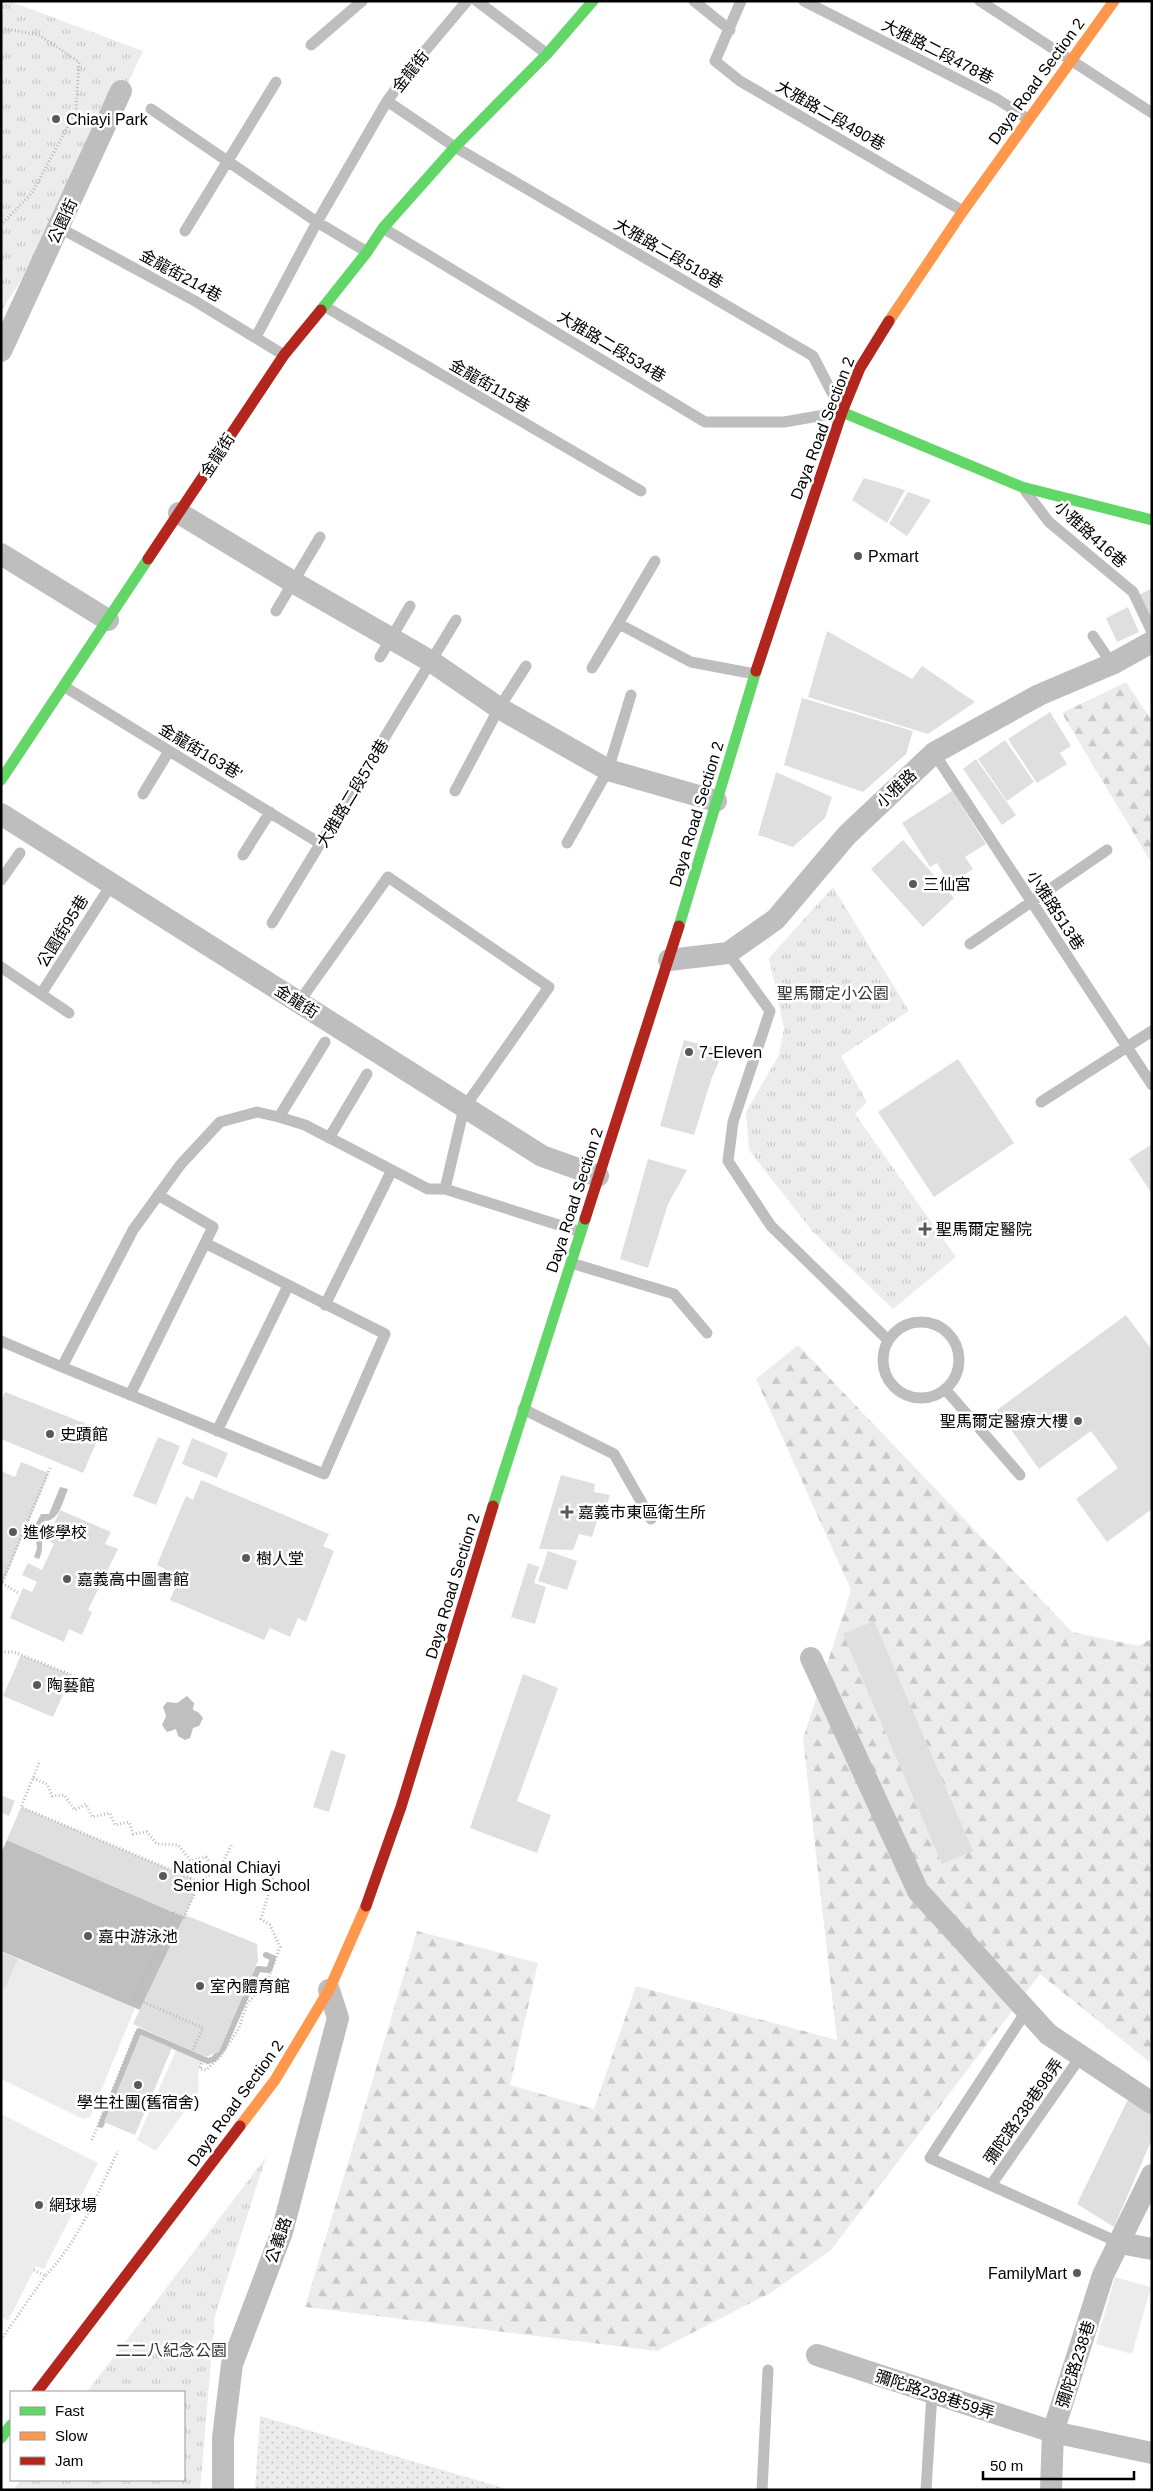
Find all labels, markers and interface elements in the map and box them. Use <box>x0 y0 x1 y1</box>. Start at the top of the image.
street label: Daya Road Section 2 <box>985 15 1088 147</box>
street label: 大雅路二段478巷 <box>879 16 996 87</box>
street label: 金龍街 <box>389 47 432 95</box>
street label: 大雅路二段490巷 <box>773 77 888 153</box>
place label: Chiayi Park <box>66 111 149 128</box>
marker: Chiayi Park <box>50 113 62 125</box>
street label: 公園街 <box>45 196 80 247</box>
street label: 大雅路二段518巷 <box>611 215 726 291</box>
street label: 金龍街214巷 <box>137 246 225 305</box>
street label: 大雅路二段534巷 <box>555 308 669 385</box>
street label: Daya Road Section 2 <box>787 354 858 502</box>
street label: 金龍街115巷 <box>447 356 533 415</box>
street label: 金龍街 <box>197 431 238 480</box>
street label: 小雅路416巷 <box>1051 498 1130 571</box>
place label: Pxmart <box>868 548 919 565</box>
marker: Pxmart <box>852 550 864 562</box>
street label: 金龍街163巷' <box>156 720 245 783</box>
street label: 大雅路二段578巷 <box>314 736 391 850</box>
street label: Daya Road Section 2 <box>666 739 727 889</box>
street label: 小雅路 <box>873 766 920 811</box>
street label: 小雅路513巷 <box>1024 868 1087 953</box>
place label: 三仙宮 <box>923 876 971 893</box>
marker: 三仙宮 <box>907 878 919 890</box>
street label: 公園街95巷 <box>34 892 91 970</box>
street label: 金龍街 <box>272 981 322 1021</box>
park label: 聖馬爾定小公園 <box>777 985 889 1002</box>
place label: 7-Eleven <box>699 1044 762 1061</box>
marker: 7-Eleven <box>683 1046 695 1058</box>
street label: Daya Road Section 2 <box>543 1126 606 1275</box>
place label: 聖馬爾定醫院 <box>936 1221 1032 1238</box>
marker: 聖馬爾定醫院 <box>918 1222 932 1236</box>
place label: 聖馬爾定醫療大樓 <box>940 1413 1068 1430</box>
marker: 聖馬爾定醫療大樓 <box>1072 1415 1084 1427</box>
place label: 史蹟館 <box>60 1426 108 1443</box>
marker: 史蹟館 <box>44 1428 56 1440</box>
place label: 嘉義市東區衛生所 <box>578 1504 706 1521</box>
marker: 嘉義市東區衛生所 <box>560 1505 574 1519</box>
street label: Daya Road Section 2 <box>422 1511 483 1661</box>
place label: 進修學校 <box>23 1524 87 1541</box>
marker: 進修學校 <box>7 1526 19 1538</box>
place label: 樹人堂 <box>256 1550 304 1567</box>
marker: 樹人堂 <box>240 1552 252 1564</box>
place label: 嘉義高中圖書館 <box>77 1571 189 1588</box>
marker: 嘉義高中圖書館 <box>61 1573 73 1585</box>
place label: 陶藝館 <box>47 1677 95 1694</box>
marker: 陶藝館 <box>31 1679 43 1691</box>
place label: National Chiayi Senior High School <box>173 1859 310 1894</box>
marker: National Chiayi Senior High School <box>157 1870 169 1882</box>
place label: 嘉中游泳池 <box>98 1928 178 1945</box>
marker: 嘉中游泳池 <box>82 1930 94 1942</box>
place label: 室內體育館 <box>210 1978 290 1995</box>
marker: 室內體育館 <box>194 1980 206 1992</box>
street label: Daya Road Section 2 <box>184 2037 287 2169</box>
street label: 彌陀路238巷98弄 <box>981 2055 1066 2167</box>
marker: 學生社團(舊宿舍) <box>132 2079 144 2091</box>
place label: 學生社團(舊宿舍) <box>77 2094 199 2111</box>
place label: 網球場 <box>49 2197 97 2214</box>
marker: 網球場 <box>33 2199 45 2211</box>
street label: 公義路 <box>263 2215 294 2266</box>
place label: FamilyMart <box>988 2265 1068 2282</box>
marker: FamilyMart <box>1071 2267 1083 2279</box>
street label: 彌陀路238巷 <box>1053 2318 1098 2410</box>
park label: 二二八紀念公園 <box>115 2342 227 2359</box>
street label: 彌陀路238巷59弄 <box>873 2367 997 2422</box>
legend <box>10 2391 185 2481</box>
text: Fast <box>55 2402 85 2419</box>
text: Slow <box>55 2427 88 2444</box>
scale bar <box>983 2448 1134 2480</box>
text: Jam <box>55 2452 83 2469</box>
text: 50 m <box>990 2457 1023 2474</box>

